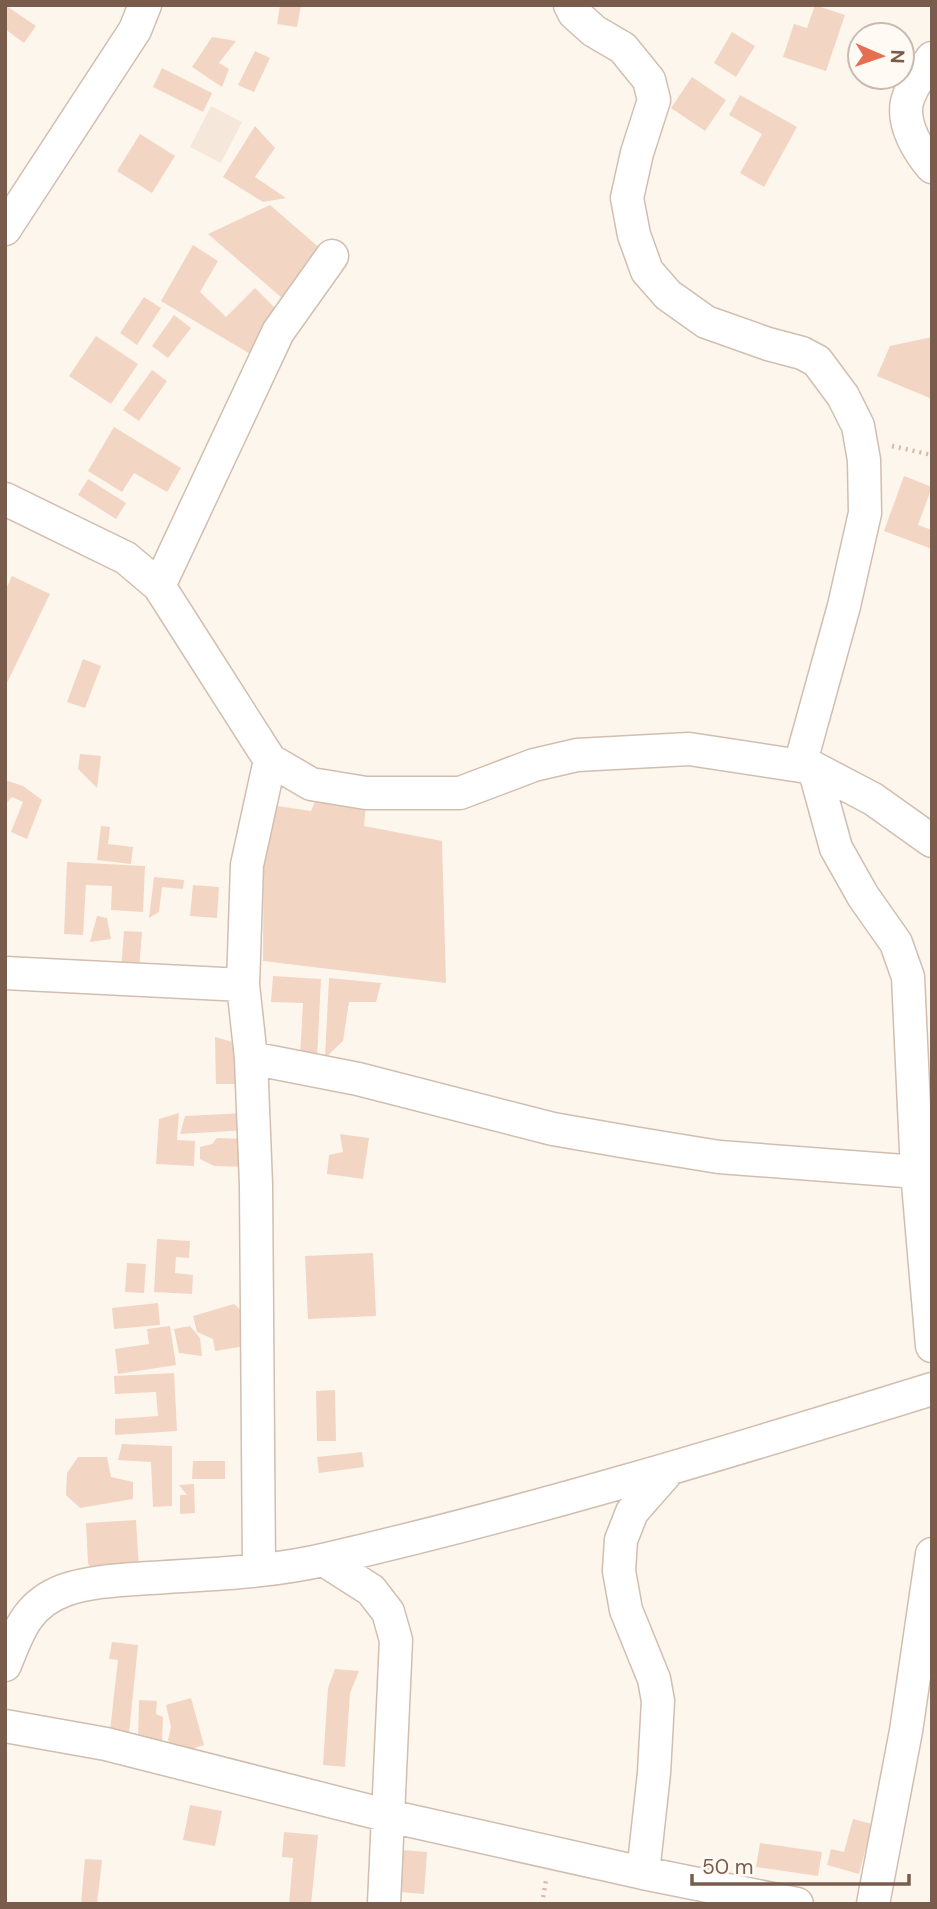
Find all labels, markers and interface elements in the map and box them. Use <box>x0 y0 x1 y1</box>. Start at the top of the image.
north arrow <box>846 21 916 91</box>
text: N <box>885 49 910 64</box>
scale bar <box>692 1842 909 1886</box>
text: 50 m <box>702 1853 753 1881</box>

